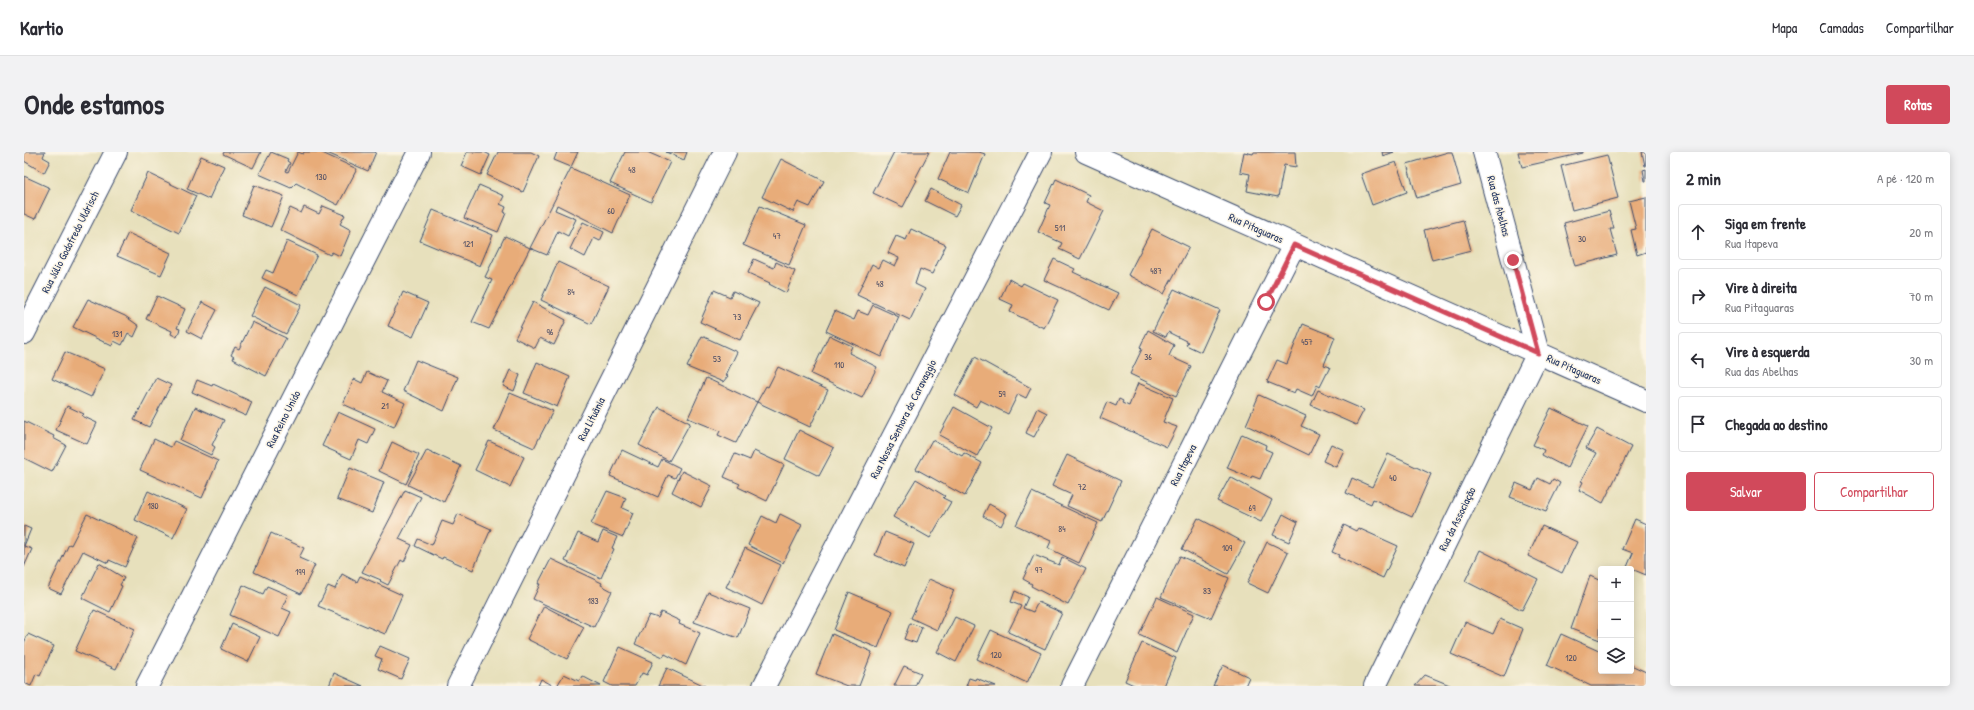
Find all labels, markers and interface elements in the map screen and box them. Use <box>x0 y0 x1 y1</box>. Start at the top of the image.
text: Kartio <box>20 15 63 41</box>
text: Mapa <box>1772 18 1797 37</box>
text: Camadas <box>1819 18 1864 37</box>
text: Compartilhar <box>1886 18 1954 37</box>
text: Onde estamos <box>24 85 164 123</box>
button: Rotas <box>1886 85 1950 124</box>
house number: 48 <box>628 164 636 176</box>
text: 2 min <box>1686 167 1721 190</box>
text: A pé · 120 m <box>1877 169 1934 187</box>
house number: 130 <box>315 171 327 183</box>
street label: Rua das Abelhas <box>1484 174 1514 238</box>
street label: Rua Júlio Godofredo Uldrisch <box>38 188 102 295</box>
house number: 60 <box>607 205 615 217</box>
street label: Rua Pitaguaras <box>1226 210 1286 246</box>
text: Siga em frente <box>1725 213 1806 234</box>
icon: ahead <box>1687 221 1709 243</box>
house number: 511 <box>1055 222 1065 234</box>
text: 20 m <box>1909 223 1933 241</box>
house number: 47 <box>773 230 781 242</box>
house number: 30 <box>1578 233 1586 245</box>
text: Rua Itapeva <box>1725 234 1778 252</box>
house number: 121 <box>463 238 473 250</box>
route end <box>1504 251 1522 269</box>
house number: 487 <box>1150 265 1162 277</box>
text: Vire à direita <box>1725 277 1797 298</box>
house number: 48 <box>876 278 884 290</box>
icon: right <box>1687 285 1709 307</box>
house number: 84 <box>567 286 575 298</box>
text: 70 m <box>1909 287 1933 305</box>
route start <box>1257 293 1275 311</box>
text: Rua Pitaguaras <box>1725 298 1794 316</box>
house number: 73 <box>733 311 741 323</box>
house number: 96 <box>547 326 554 338</box>
house number: 131 <box>112 328 122 340</box>
house number: 457 <box>1301 336 1313 348</box>
text: Vire à esquerda <box>1725 341 1809 362</box>
icon: left <box>1687 349 1709 371</box>
house number: 36 <box>1144 351 1152 363</box>
street label: Rua Pitaguaras <box>1544 351 1604 387</box>
text: 30 m <box>1910 351 1933 369</box>
house number: 53 <box>713 353 721 365</box>
street label: Rua Nossa Senhora do Caravaggio <box>867 357 939 481</box>
house number: 110 <box>834 359 844 371</box>
text: Rua das Abelhas <box>1725 362 1798 380</box>
street label: Rua Reino Unido <box>263 388 304 450</box>
house number: 59 <box>998 388 1006 400</box>
street label: Rua Lituânia <box>574 394 608 443</box>
house number: 21 <box>381 400 389 412</box>
icon: arrive <box>1687 413 1709 435</box>
text: Chegada ao destino <box>1725 414 1828 435</box>
street label: Rua Itapeva <box>1167 441 1200 488</box>
house number: 40 <box>1389 472 1397 484</box>
button: Salvar <box>1686 472 1806 511</box>
button: Compartilhar <box>1814 472 1934 511</box>
house number: 72 <box>1078 481 1087 493</box>
street label: Rua da Associação <box>1435 484 1479 553</box>
house number: 180 <box>147 500 159 512</box>
house number: 69 <box>1249 502 1256 514</box>
house number: 84 <box>1058 523 1066 535</box>
house number: 109 <box>1222 542 1233 554</box>
house number: 97 <box>1035 564 1043 576</box>
house number: 199 <box>295 566 306 578</box>
map controls <box>1598 566 1634 674</box>
button: + <box>1598 566 1634 602</box>
house number: 83 <box>1203 585 1211 597</box>
house number: 183 <box>587 595 599 607</box>
button: − <box>1598 602 1634 638</box>
button: layers <box>1598 638 1634 674</box>
house number: 120 <box>990 649 1002 661</box>
house number: 120 <box>1565 652 1577 664</box>

